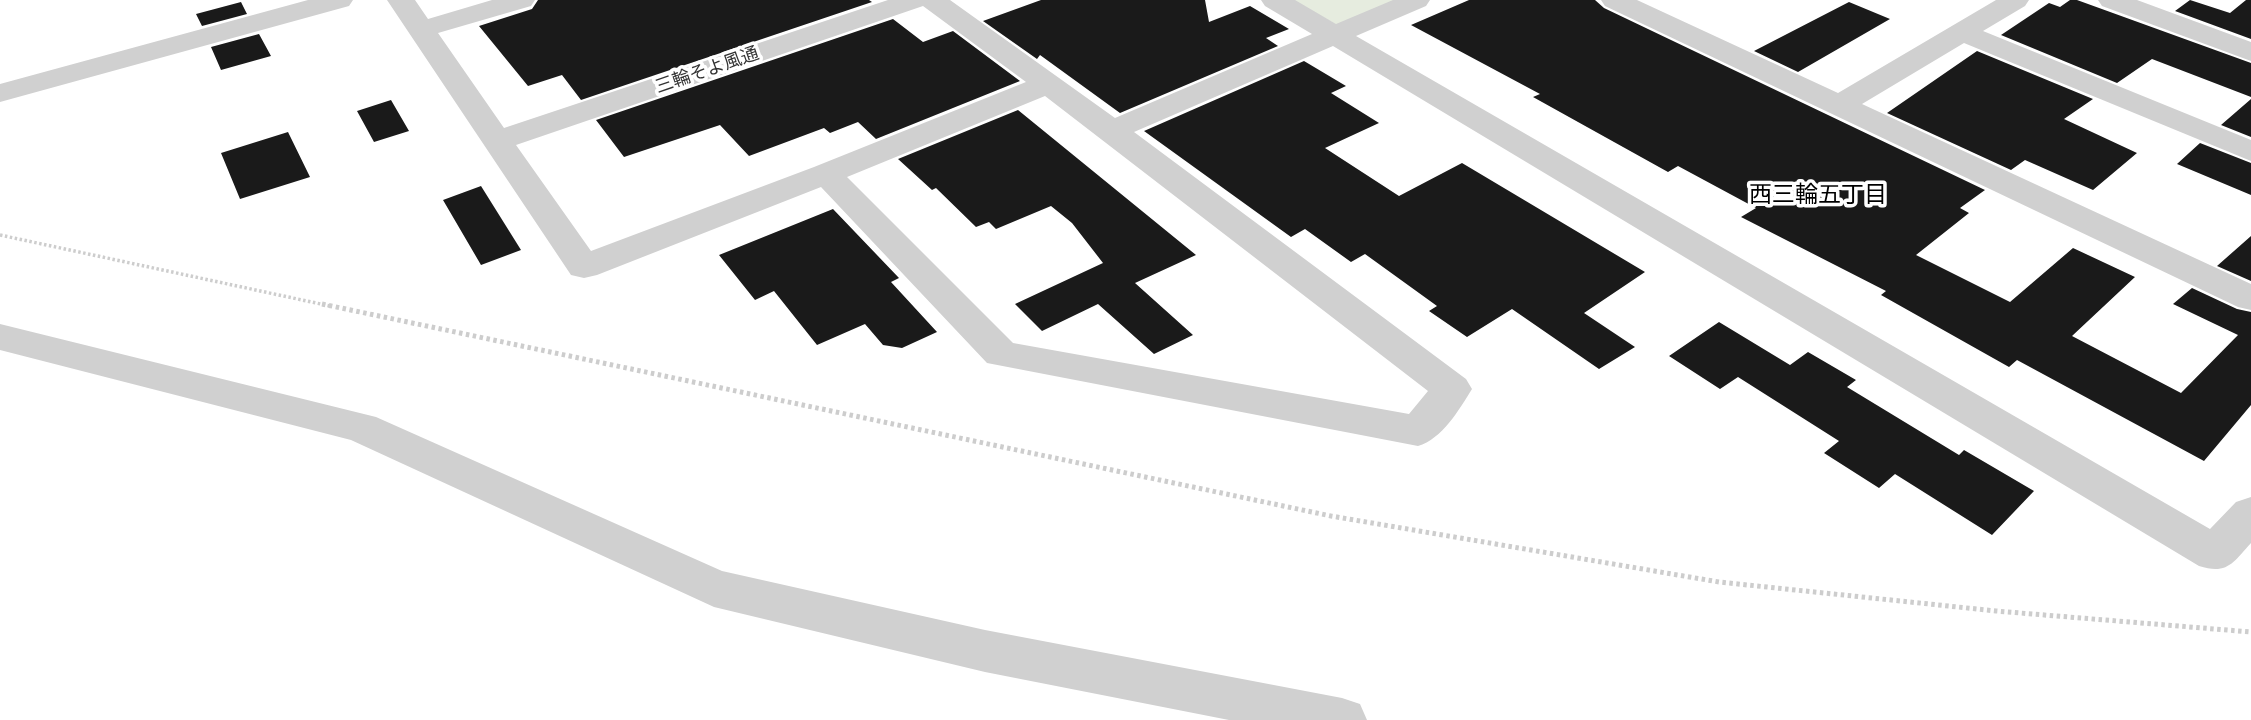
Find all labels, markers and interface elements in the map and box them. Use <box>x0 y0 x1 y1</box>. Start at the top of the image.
street label: 三輪そよ風通 <box>652 42 762 98</box>
district label: 西三輪五丁目 <box>1749 181 1887 209</box>

